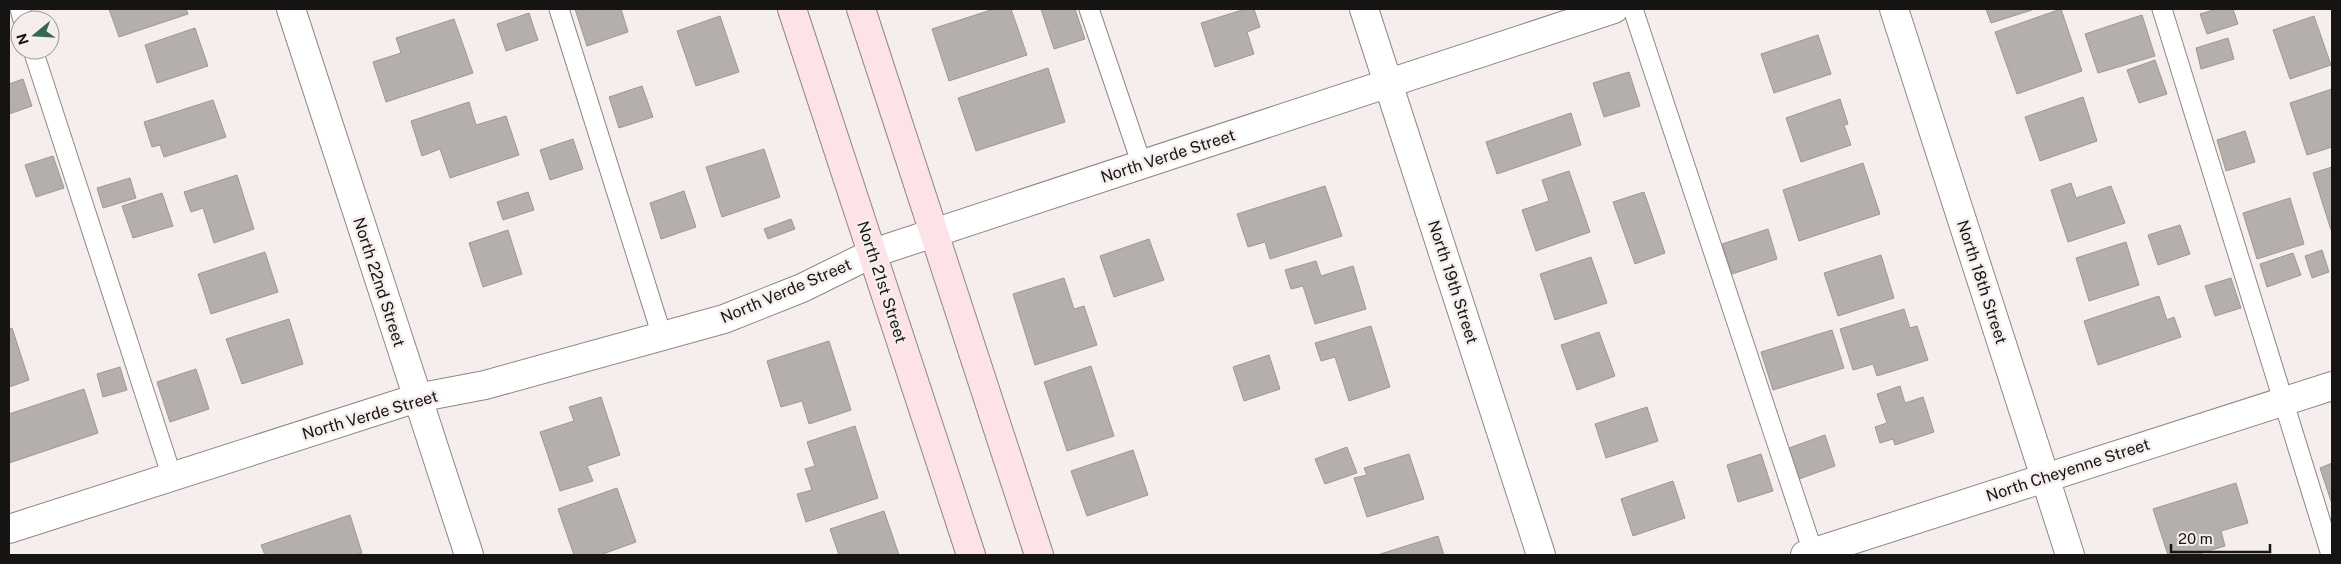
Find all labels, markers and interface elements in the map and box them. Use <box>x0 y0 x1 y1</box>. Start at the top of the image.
north arrow <box>10 10 60 60</box>
text: N <box>13 31 32 47</box>
street label: North Verde Street <box>1098 125 1238 187</box>
street label: North 22nd Street <box>349 215 409 349</box>
street label: North 19th Street <box>1424 218 1482 346</box>
street label: North 18th Street <box>1953 218 2011 346</box>
street label: North 21st Street <box>853 219 911 345</box>
street label: North Verde Street <box>718 255 854 327</box>
street label: North Verde Street <box>300 387 440 443</box>
street label: North Cheyenne Street <box>1984 435 2152 505</box>
scale bar <box>2171 522 2270 554</box>
text: 20 m <box>2178 530 2213 547</box>

